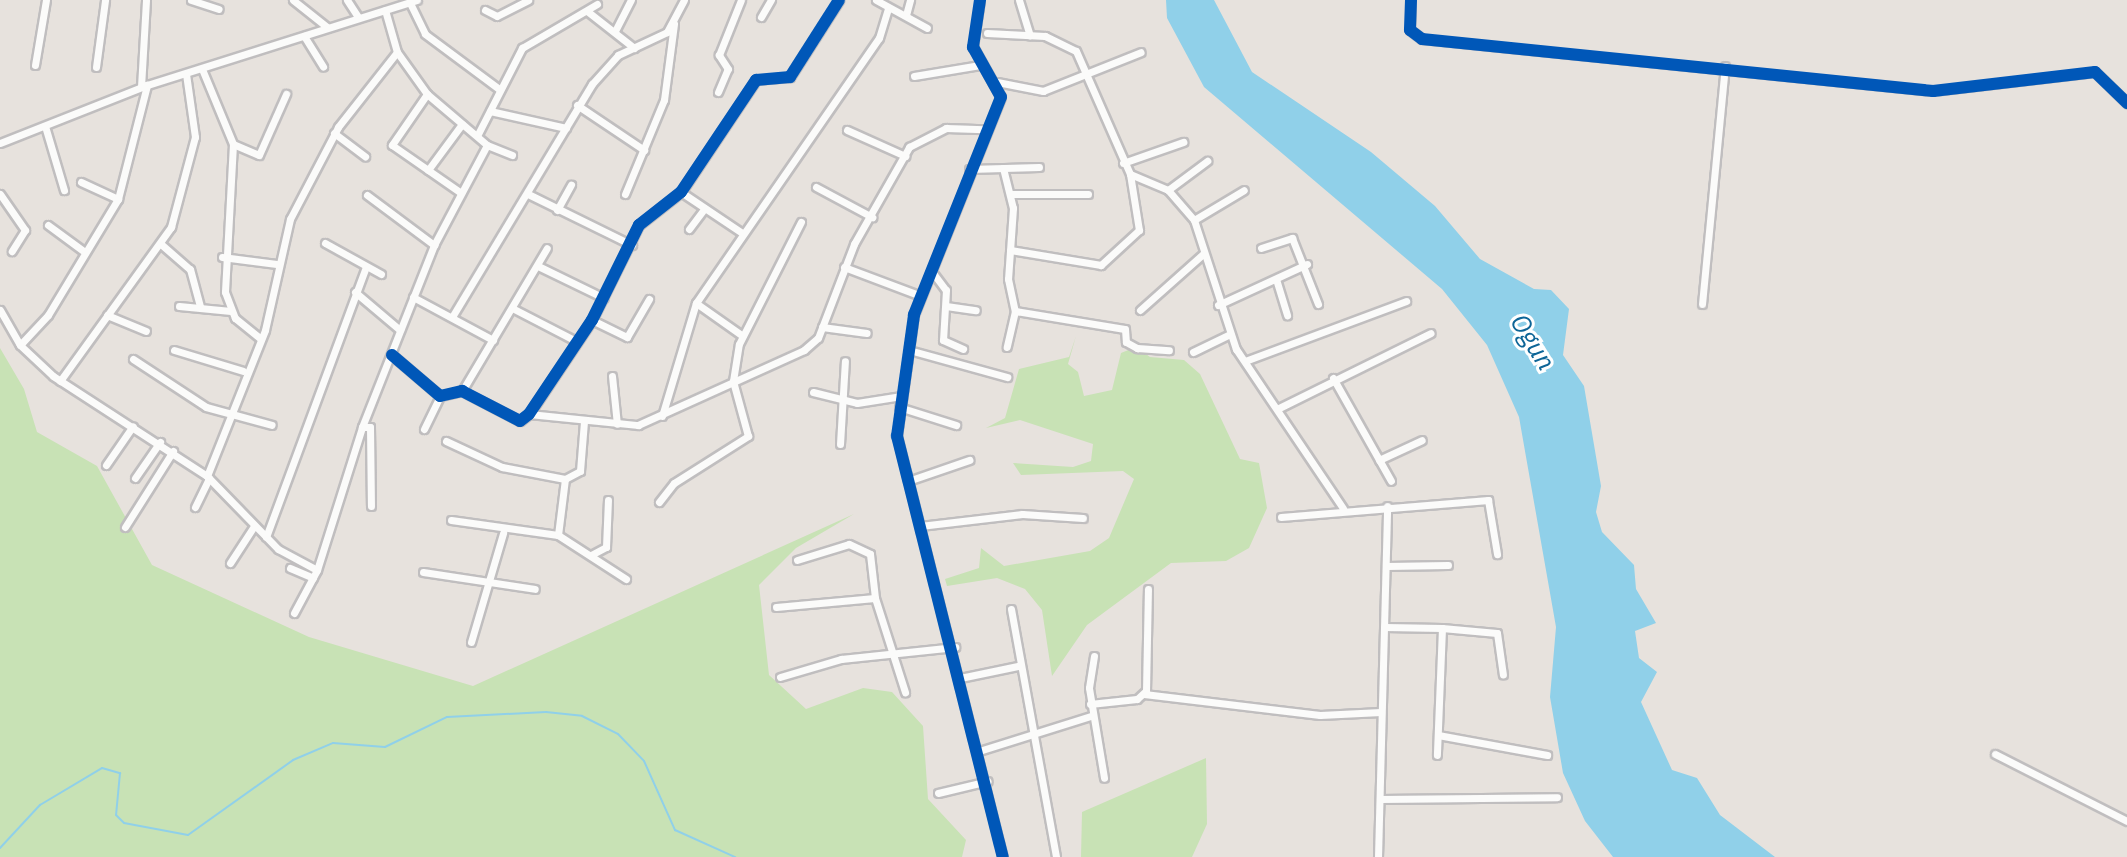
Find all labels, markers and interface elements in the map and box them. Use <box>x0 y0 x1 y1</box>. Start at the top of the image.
water label: Ogun <box>1504 308 1562 376</box>

